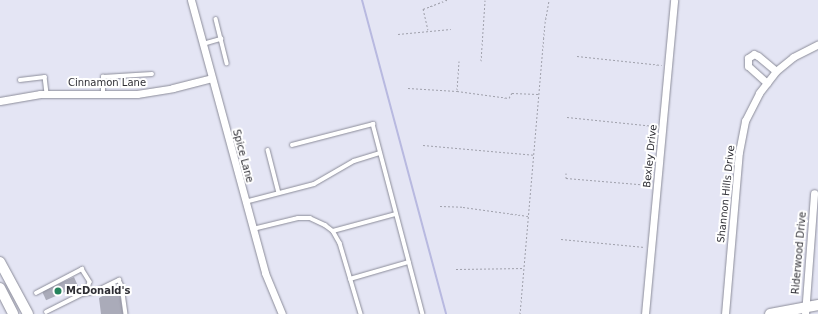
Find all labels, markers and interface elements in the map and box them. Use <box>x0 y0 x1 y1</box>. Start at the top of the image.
street label: Cinnamon Lane <box>68 77 146 89</box>
street label: Bexley Drive <box>641 124 659 188</box>
street label: Spice Lane <box>230 128 256 184</box>
street label: Shannon Hills Drive <box>715 145 737 243</box>
street label: Riderwood Drive <box>789 211 809 295</box>
place label: McDonald's <box>66 285 131 297</box>
marker: McDonald's <box>53 286 63 296</box>

